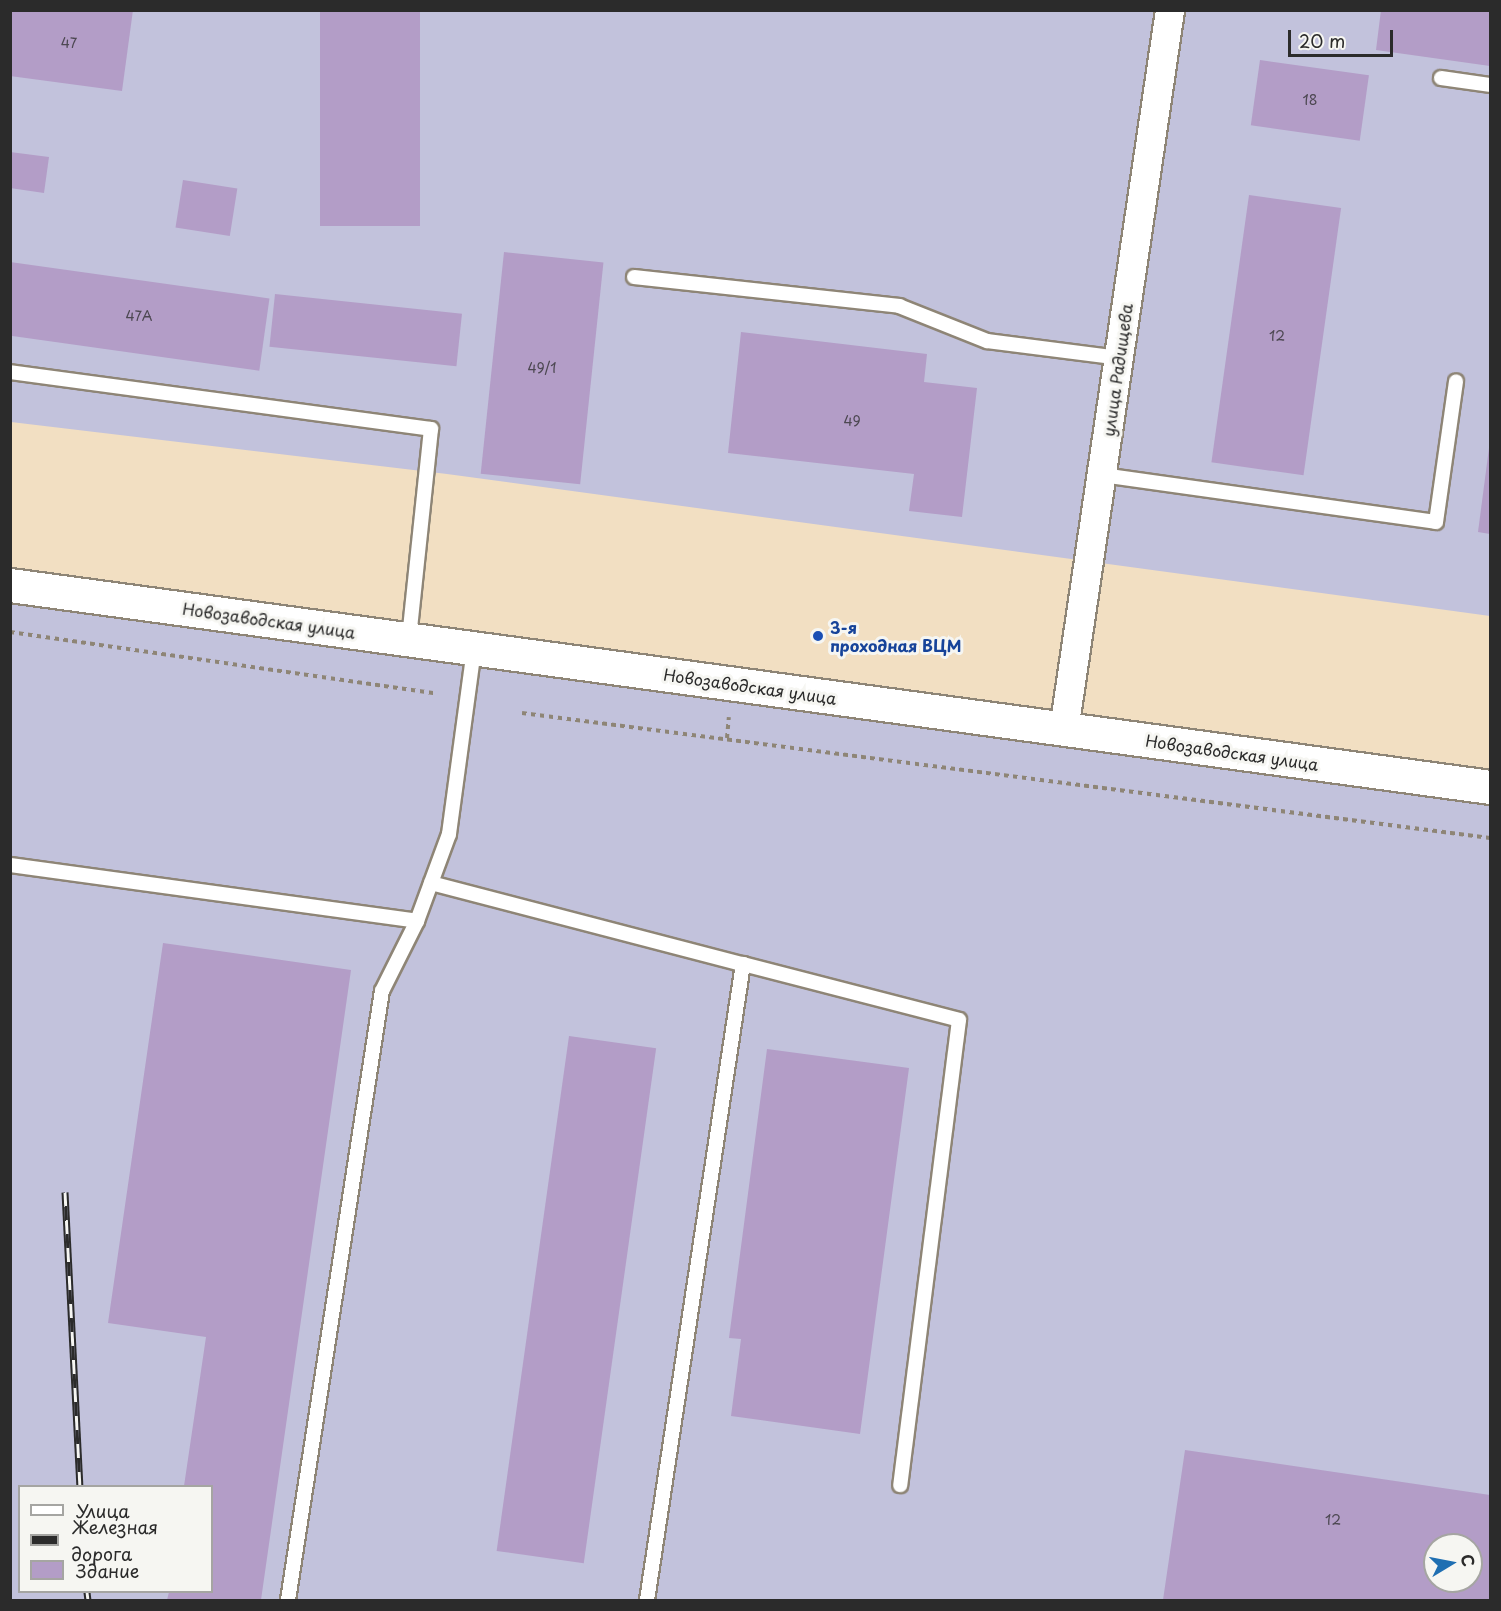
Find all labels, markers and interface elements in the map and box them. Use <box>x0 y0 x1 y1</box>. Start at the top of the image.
scale bar <box>1291 18 1396 56</box>
text: 20 m <box>1299 27 1345 54</box>
house number: 47 <box>61 35 77 51</box>
house number: 18 <box>1302 92 1318 108</box>
street label: улица Радищева <box>1098 302 1136 438</box>
house number: 47А <box>125 308 153 324</box>
house number: 12 <box>1269 328 1285 344</box>
house number: 49/1 <box>527 360 557 376</box>
house number: 49 <box>843 413 861 429</box>
street label: Новозаводская улица <box>181 598 357 642</box>
place label: 3-я проходная ВЦМ <box>830 617 962 655</box>
marker: 3-я проходная ВЦМ <box>811 629 825 643</box>
street label: Новозаводская улица <box>662 664 838 708</box>
street label: Новозаводская улица <box>1144 730 1320 774</box>
legend <box>18 1485 213 1593</box>
text: Улица <box>76 1497 130 1524</box>
house number: 12 <box>1325 1512 1341 1528</box>
text: Железная дорога <box>71 1513 158 1567</box>
north arrow <box>1423 1533 1483 1593</box>
text: С <box>1456 1552 1482 1568</box>
text: Здание <box>76 1557 139 1584</box>

